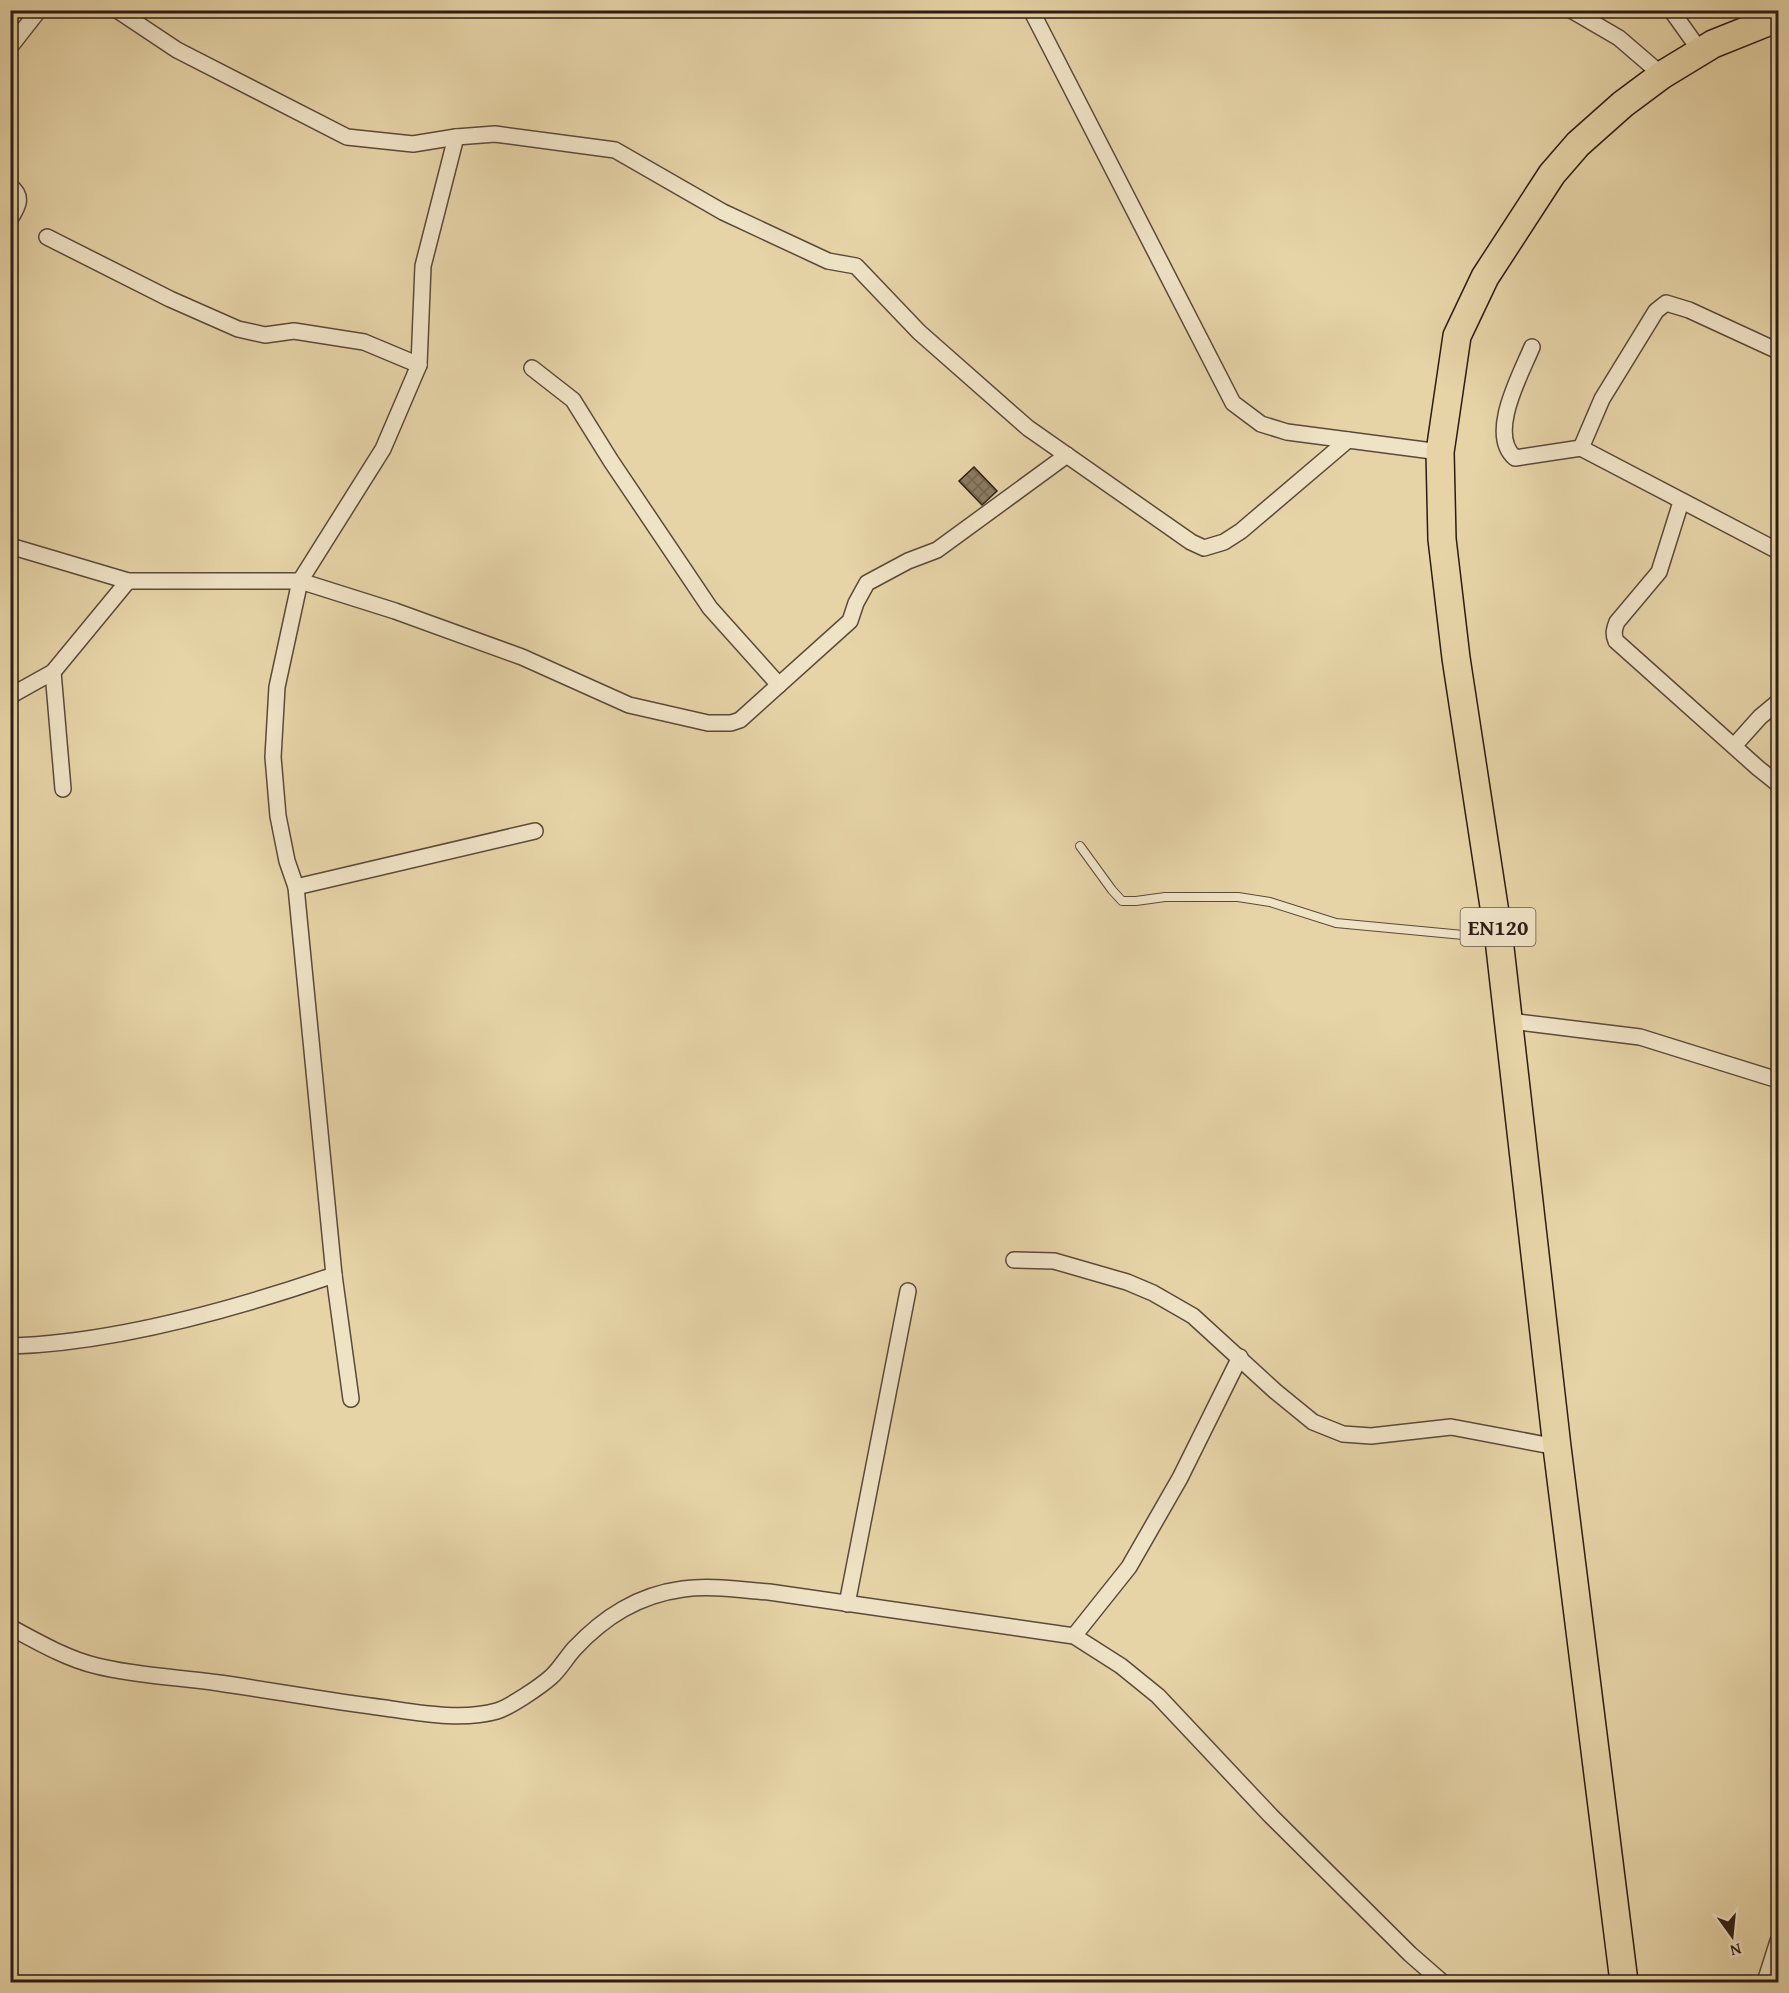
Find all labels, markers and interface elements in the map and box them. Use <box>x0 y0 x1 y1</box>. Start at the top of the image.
road number: EN120 <box>1460 908 1536 946</box>
north arrow <box>1702 1906 1762 1966</box>
text: N <box>1727 1938 1744 1964</box>

